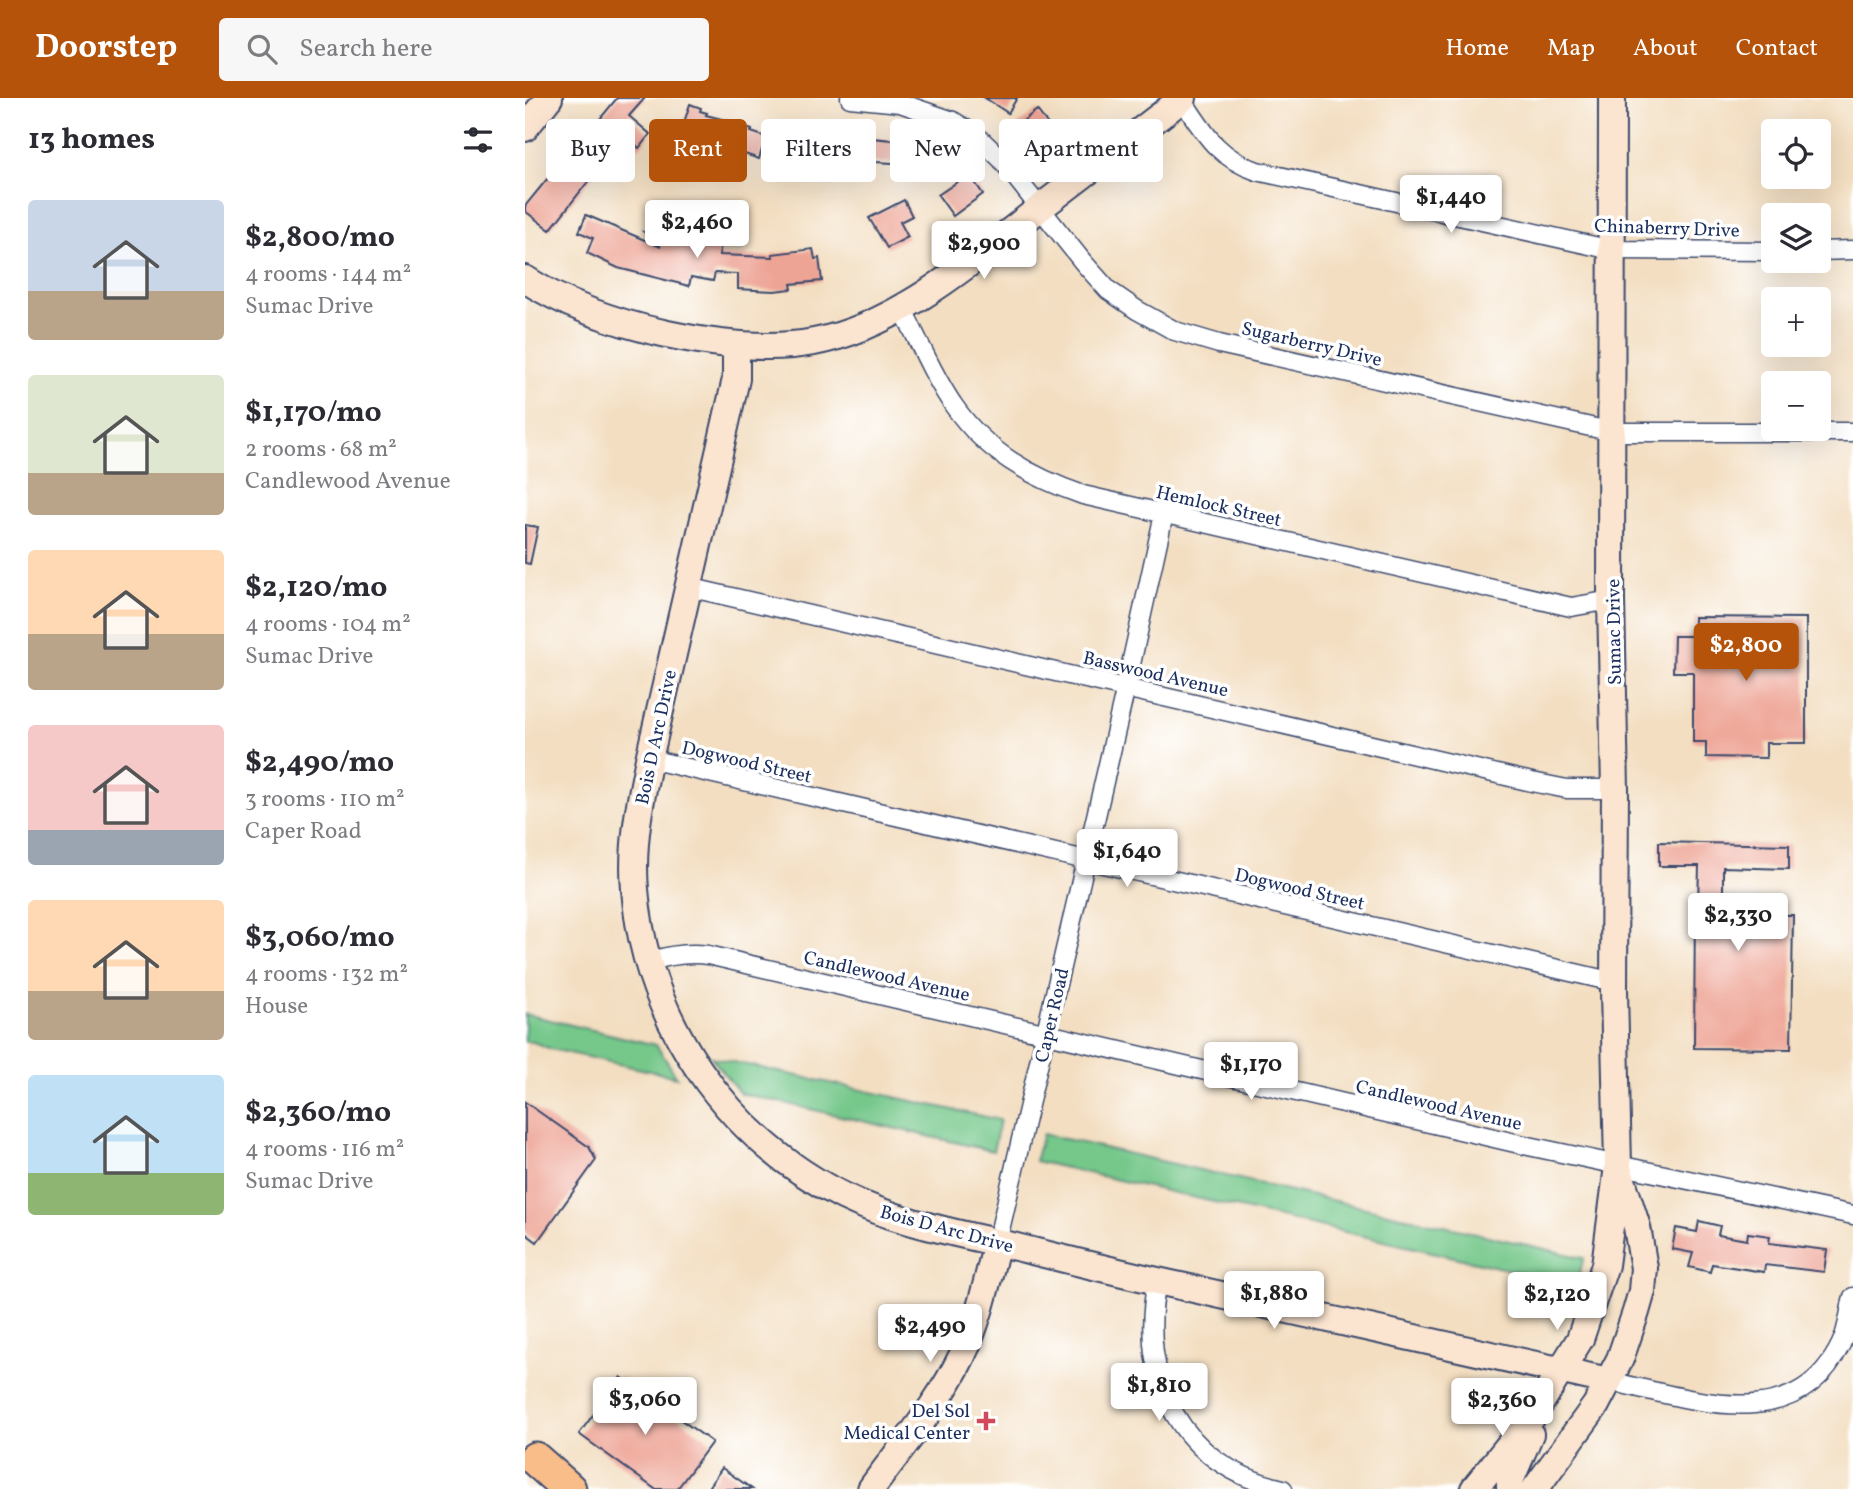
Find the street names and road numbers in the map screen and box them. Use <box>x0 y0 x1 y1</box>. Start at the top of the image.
street label: Chinaberry Drive <box>1594 213 1740 245</box>
street label: Sugarberry Drive <box>1239 316 1384 374</box>
street label: Hemlock Street <box>1153 480 1284 534</box>
street label: Sumac Drive <box>1601 579 1629 685</box>
street label: Basswood Avenue <box>1080 646 1231 704</box>
street label: Bois D Arc Drive <box>630 668 684 807</box>
street label: Dogwood Street <box>679 735 814 791</box>
street label: Dogwood Street <box>1232 862 1367 918</box>
street label: Candlewood Avenue <box>801 945 972 1009</box>
street label: Caper Road <box>1029 966 1076 1065</box>
street label: Candlewood Avenue <box>1353 1074 1524 1138</box>
street label: Bois D Arc Drive <box>877 1200 1016 1260</box>

